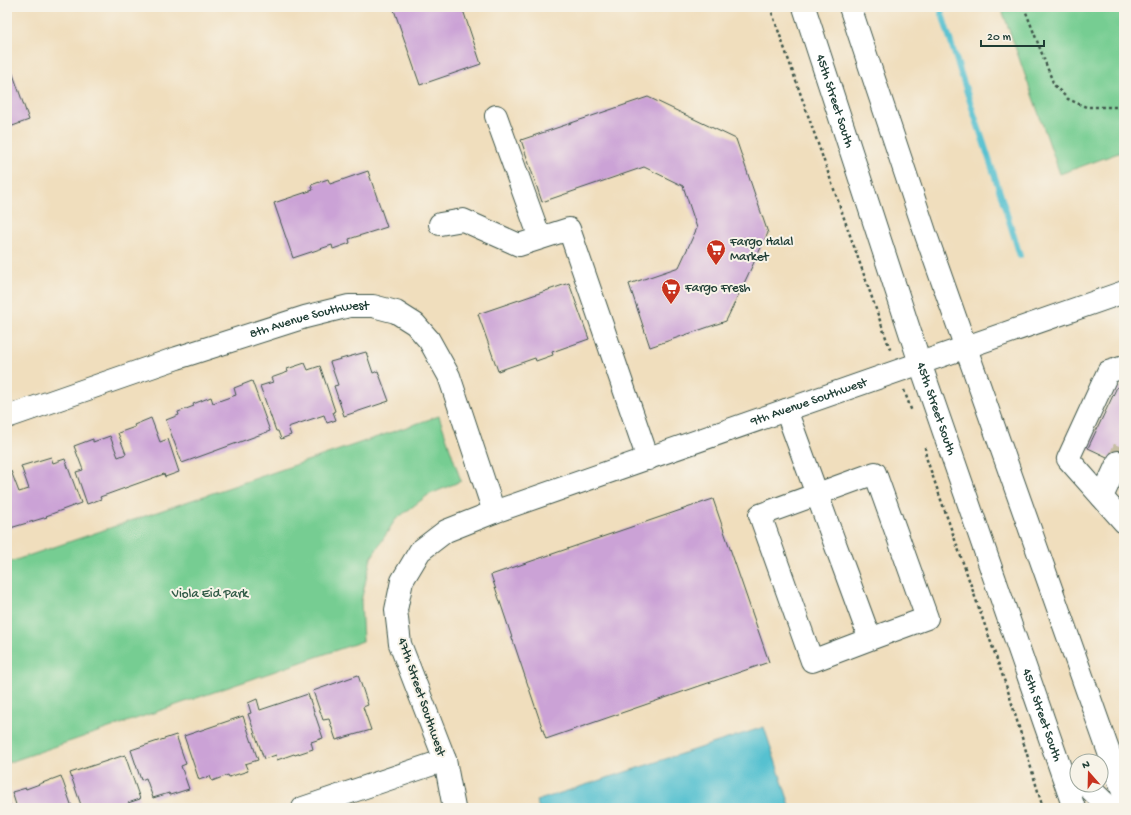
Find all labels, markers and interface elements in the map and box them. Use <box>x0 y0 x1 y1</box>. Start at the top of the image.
scale bar <box>981 22 1044 48</box>
text: 20 m <box>987 31 1012 45</box>
street label: 45th Street South <box>812 53 857 150</box>
place label: Fargo Halal Market <box>729 235 793 265</box>
supermarket icon: Fargo Halal Market <box>705 238 727 266</box>
supermarket icon: Fargo Fresh <box>660 277 682 305</box>
place label: Fargo Fresh <box>684 281 750 296</box>
street label: 8th Avenue Southwest <box>248 298 370 342</box>
street label: 45th Street South <box>913 360 959 457</box>
street label: 9th Avenue Southwest <box>748 374 871 430</box>
park label: Viola Eid Park <box>171 587 249 602</box>
street label: 47th Street Southwest <box>394 636 449 760</box>
street label: 45th Street South <box>1019 667 1065 764</box>
north arrow <box>1069 753 1109 793</box>
text: N <box>1081 759 1092 772</box>

